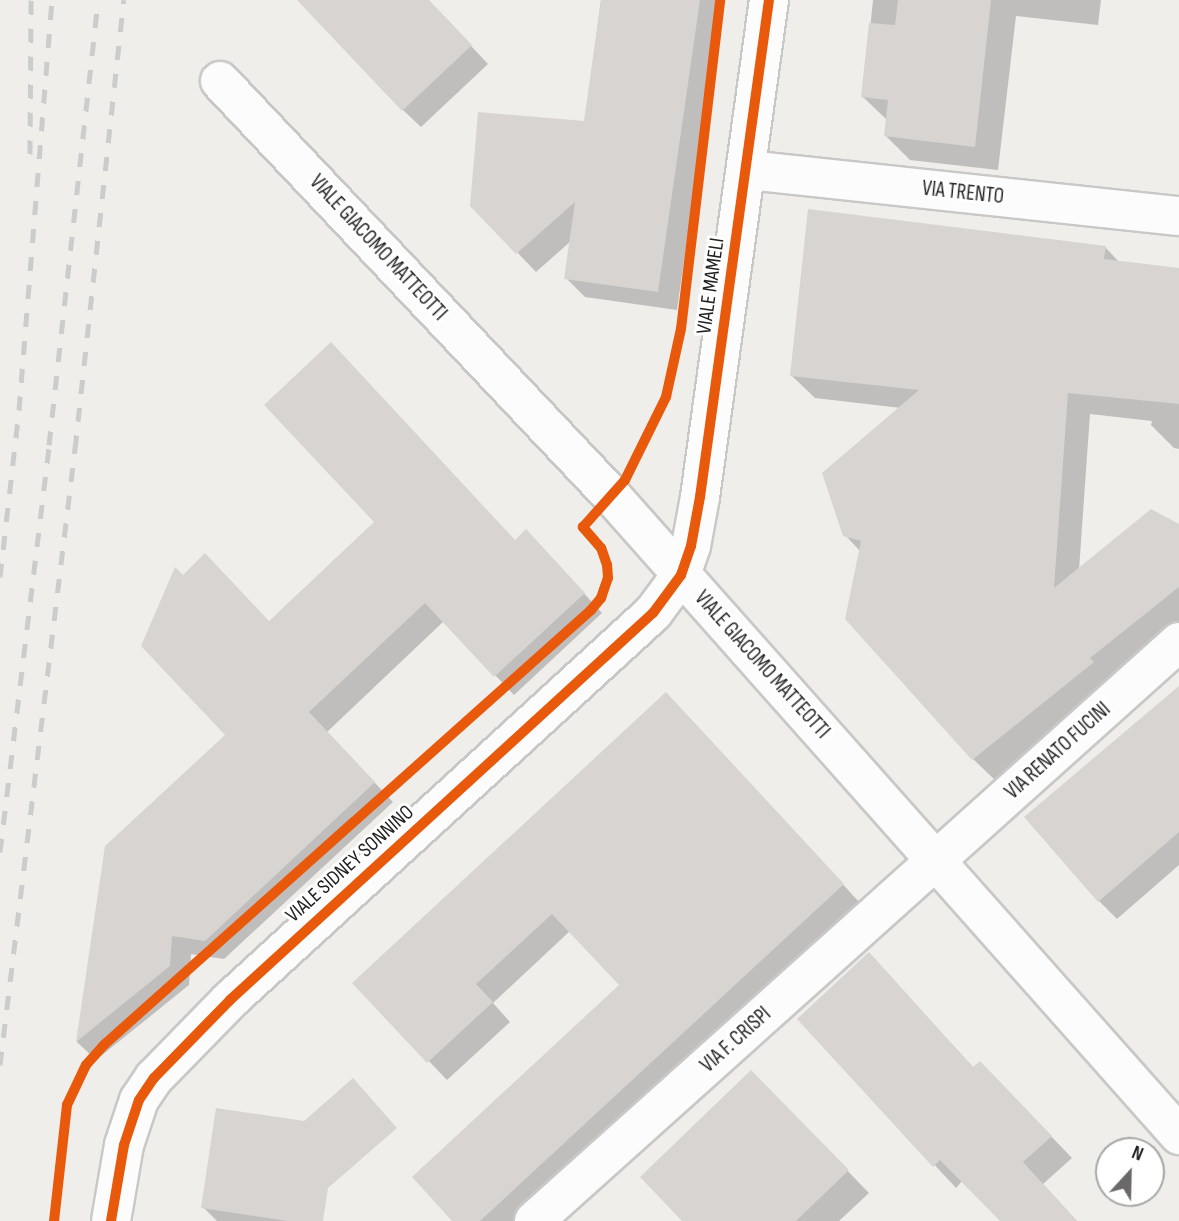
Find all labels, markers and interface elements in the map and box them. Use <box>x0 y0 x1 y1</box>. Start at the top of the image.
street label: VIALE GIACOMO MATTEOTTI <box>304 170 452 326</box>
street label: VIA TRENTO <box>921 176 1005 210</box>
street label: VIALE MAMELI <box>692 236 730 336</box>
street label: VIALE GIACOMO MATTEOTTI <box>689 586 835 744</box>
street label: VIA RENATO FUCINI <box>1000 697 1116 805</box>
street label: VIALE SIDNEY SONNINO <box>281 800 419 928</box>
street label: VIA F. CRISPI <box>696 1002 776 1078</box>
north arrow <box>1095 1137 1165 1207</box>
text: N <box>1128 1141 1146 1166</box>

